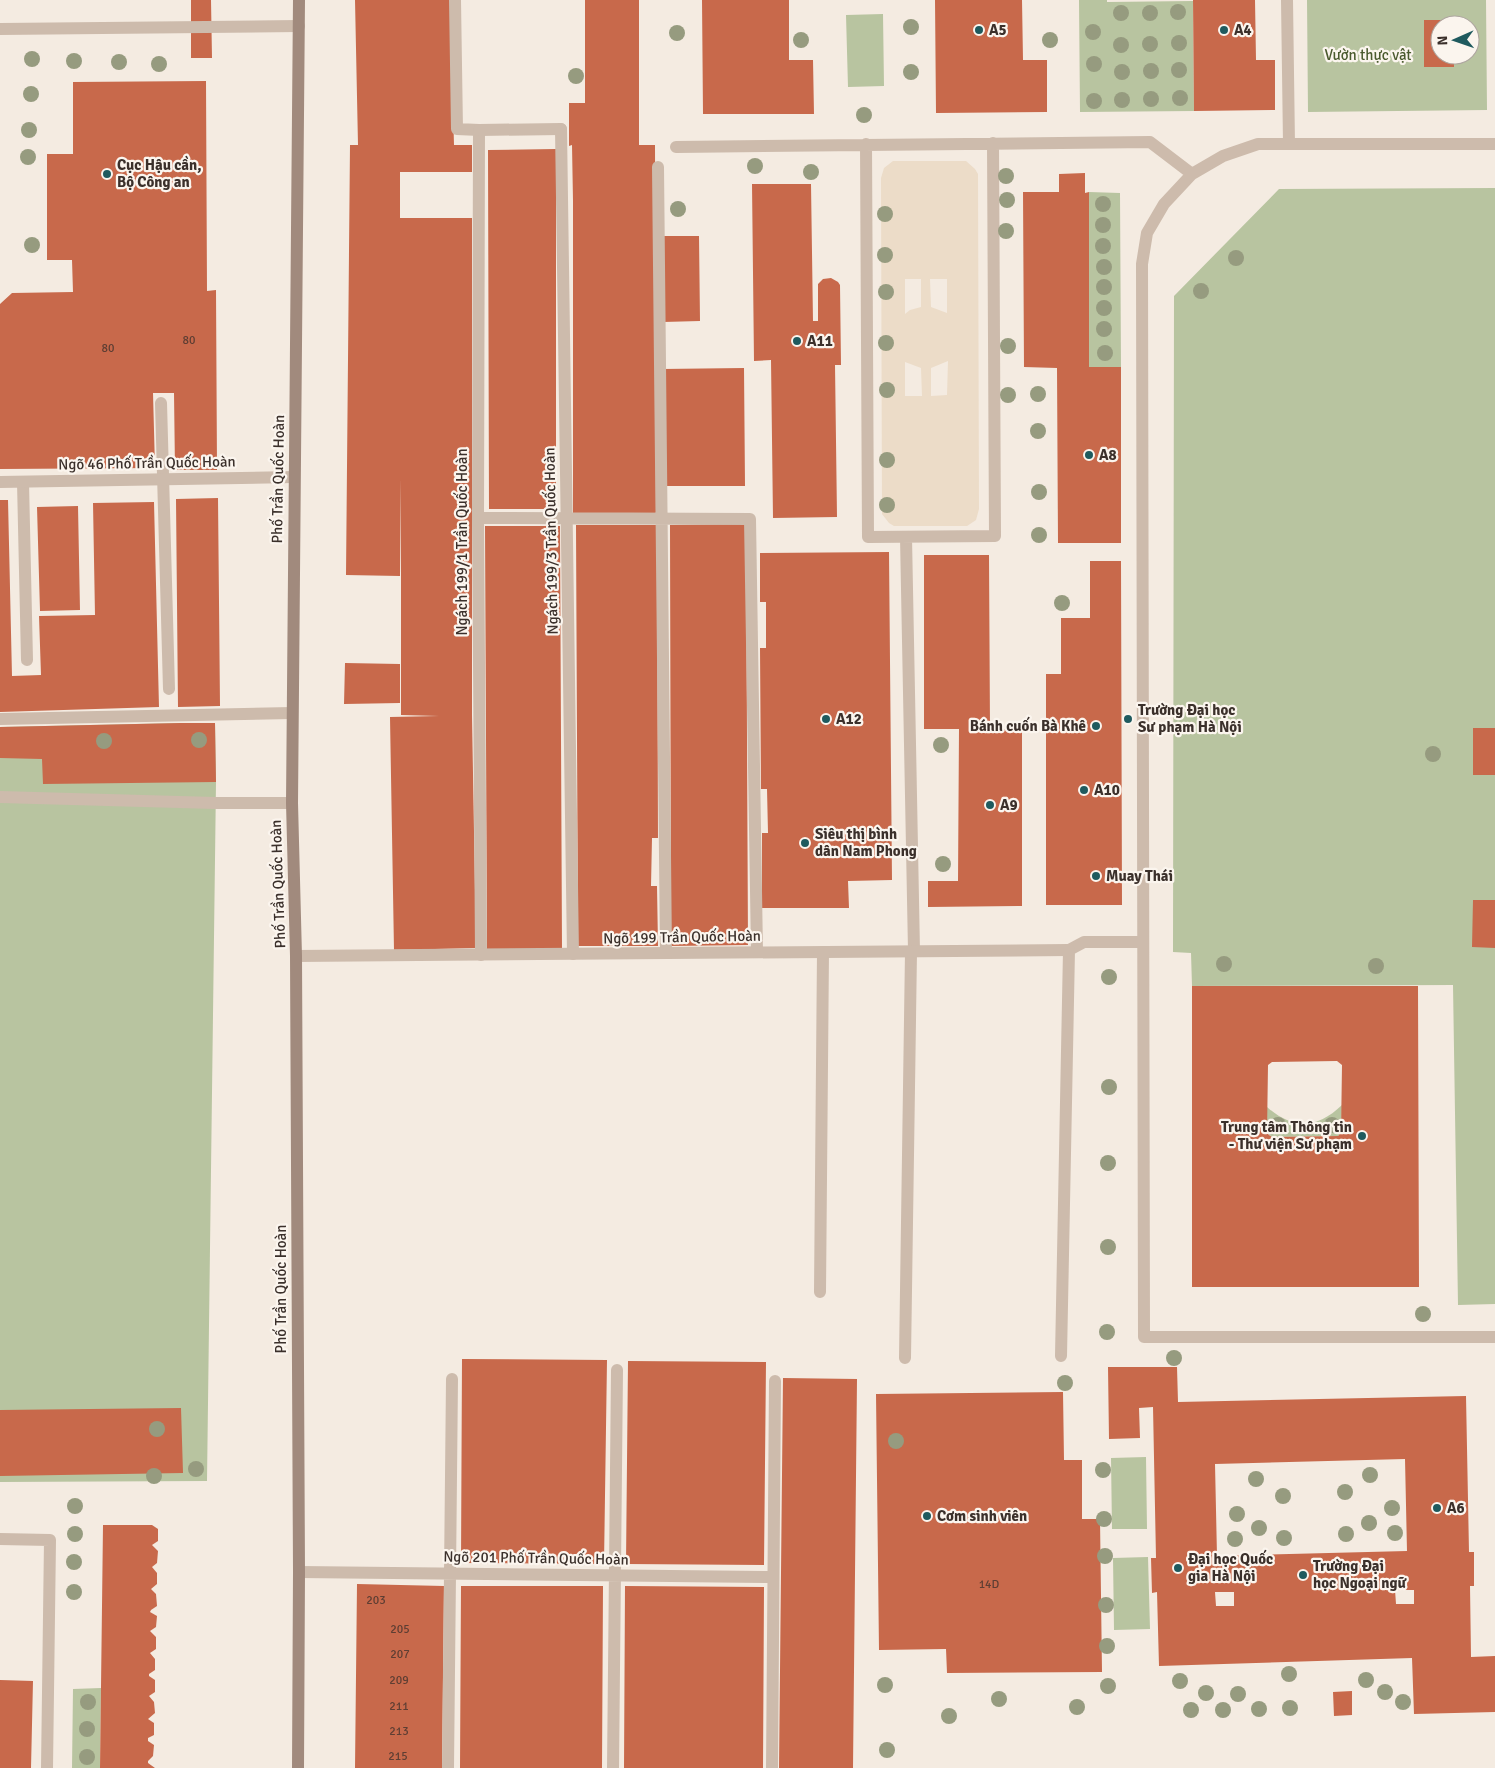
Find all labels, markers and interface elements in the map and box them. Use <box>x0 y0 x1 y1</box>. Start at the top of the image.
north arrow <box>1430 15 1480 65</box>
place label: A5 <box>989 21 1007 39</box>
place label: A4 <box>1234 21 1252 39</box>
marker: A5 <box>973 24 985 36</box>
marker: A4 <box>1218 24 1230 36</box>
text: N <box>1434 35 1451 46</box>
park label: Vườn thực vật <box>1324 46 1412 64</box>
place label: Cục Hậu cần, Bộ Công an <box>117 155 202 191</box>
marker: Cục Hậu cần, Bộ Công an <box>101 168 113 180</box>
place label: A11 <box>807 332 833 350</box>
house number: 80 <box>183 333 195 348</box>
marker: A11 <box>791 335 803 347</box>
house number: 80 <box>102 341 114 356</box>
street label: Phố Trần Quốc Hoàn <box>268 414 288 544</box>
place label: A8 <box>1099 446 1117 464</box>
street label: Ngách 199/3 Trần Quốc Hoàn <box>540 447 562 635</box>
street label: Ngách 199/1 Trần Quốc Hoàn <box>453 448 471 636</box>
marker: A8 <box>1083 449 1095 461</box>
street label: Ngõ 46 Phố Trần Quốc Hoàn <box>58 452 236 474</box>
place label: Trường Đại học Sư phạm Hà Nội <box>1138 701 1242 736</box>
place label: A12 <box>836 710 862 728</box>
marker: A12 <box>820 713 832 725</box>
marker: Trường Đại học Sư phạm Hà Nội <box>1122 713 1134 725</box>
place label: Bánh cuốn Bà Khê <box>970 716 1086 735</box>
marker: Bánh cuốn Bà Khê <box>1090 720 1102 732</box>
place label: A10 <box>1094 781 1120 799</box>
marker: A10 <box>1078 784 1090 796</box>
place label: A9 <box>1000 796 1018 814</box>
marker: A9 <box>984 799 996 811</box>
street label: Phố Trần Quốc Hoàn <box>267 819 289 949</box>
place label: Siêu thị bình dân Nam Phong <box>815 825 917 860</box>
marker: Siêu thị bình dân Nam Phong <box>799 837 811 849</box>
place label: Muay Thái <box>1106 867 1173 885</box>
marker: Muay Thái <box>1090 870 1102 882</box>
street label: Ngõ 199 Trần Quốc Hoàn <box>603 927 761 947</box>
place label: Trung tâm Thông tin - Thư viện Sư phạm <box>1221 1118 1352 1153</box>
marker: Trung tâm Thông tin - Thư viện Sư phạm <box>1356 1130 1368 1142</box>
street label: Phố Trần Quốc Hoàn <box>272 1225 290 1353</box>
place label: A6 <box>1447 1499 1465 1517</box>
marker: A6 <box>1431 1502 1443 1514</box>
place label: Cơm sinh viên <box>937 1507 1027 1525</box>
marker: Cơm sinh viên <box>921 1510 933 1522</box>
street label: Ngõ 201 Phố Trần Quốc Hoàn <box>443 1547 629 1569</box>
place label: Đại học Quốc gia Hà Nội <box>1188 1549 1273 1585</box>
place label: Trường Đại học Ngoại ngữ <box>1313 1557 1407 1592</box>
marker: Đại học Quốc gia Hà Nội <box>1172 1562 1184 1574</box>
marker: Trường Đại học Ngoại ngữ <box>1297 1569 1309 1581</box>
house number: 14D <box>979 1577 1000 1592</box>
house number: 203 <box>366 1593 386 1608</box>
house number: 205 <box>390 1622 410 1637</box>
house number: 207 <box>390 1647 410 1662</box>
house number: 209 <box>389 1673 409 1688</box>
house number: 211 <box>389 1699 409 1714</box>
house number: 213 <box>389 1724 409 1739</box>
house number: 215 <box>388 1749 408 1764</box>

